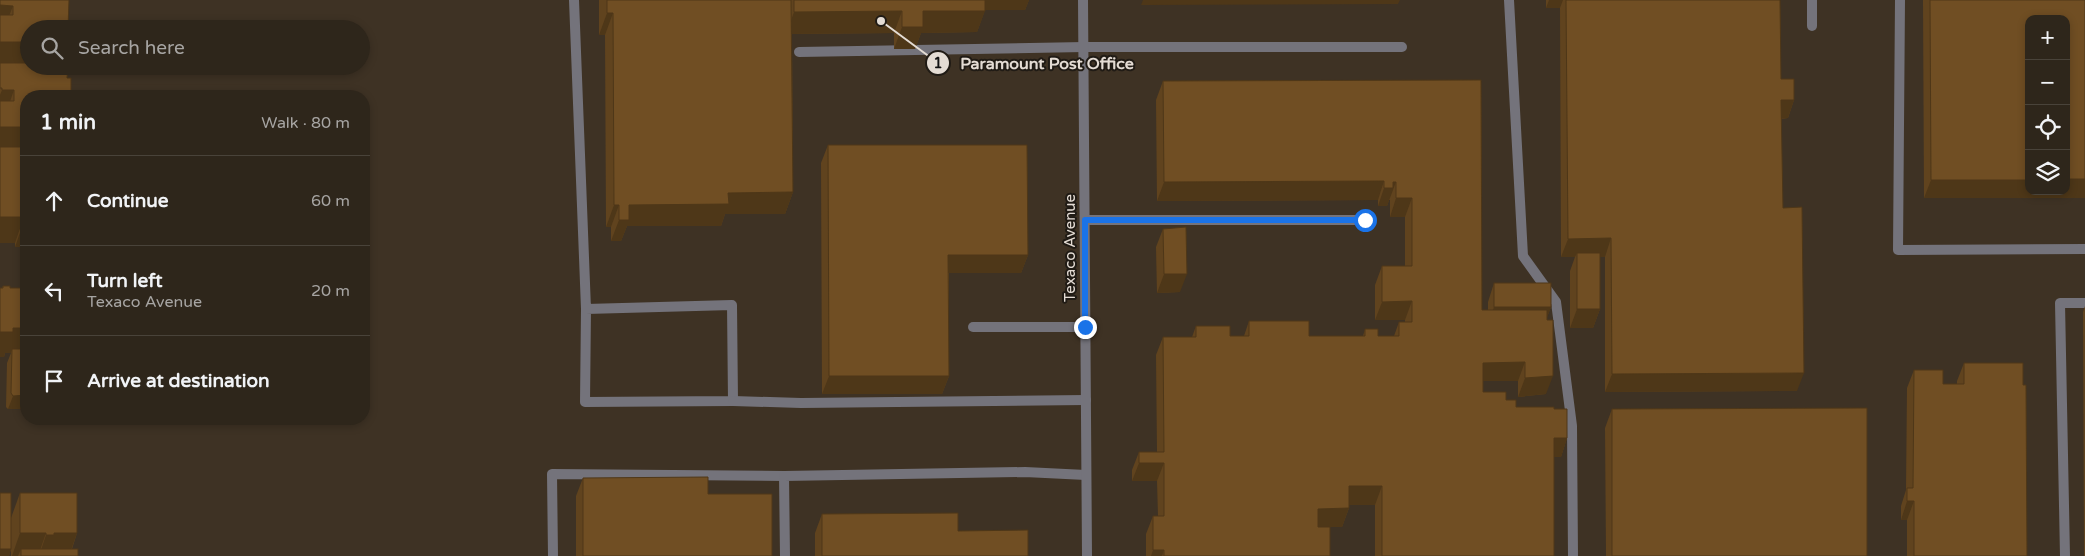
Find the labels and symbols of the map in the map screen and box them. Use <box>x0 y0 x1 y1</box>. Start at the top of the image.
callout: Paramount Post Office <box>925 48 1144 79</box>
text: 1 <box>933 54 943 72</box>
text: Paramount Post Office <box>960 54 1134 74</box>
street label: Texaco Avenue <box>1061 194 1079 302</box>
route start <box>1354 209 1377 232</box>
route end <box>1074 316 1097 339</box>

